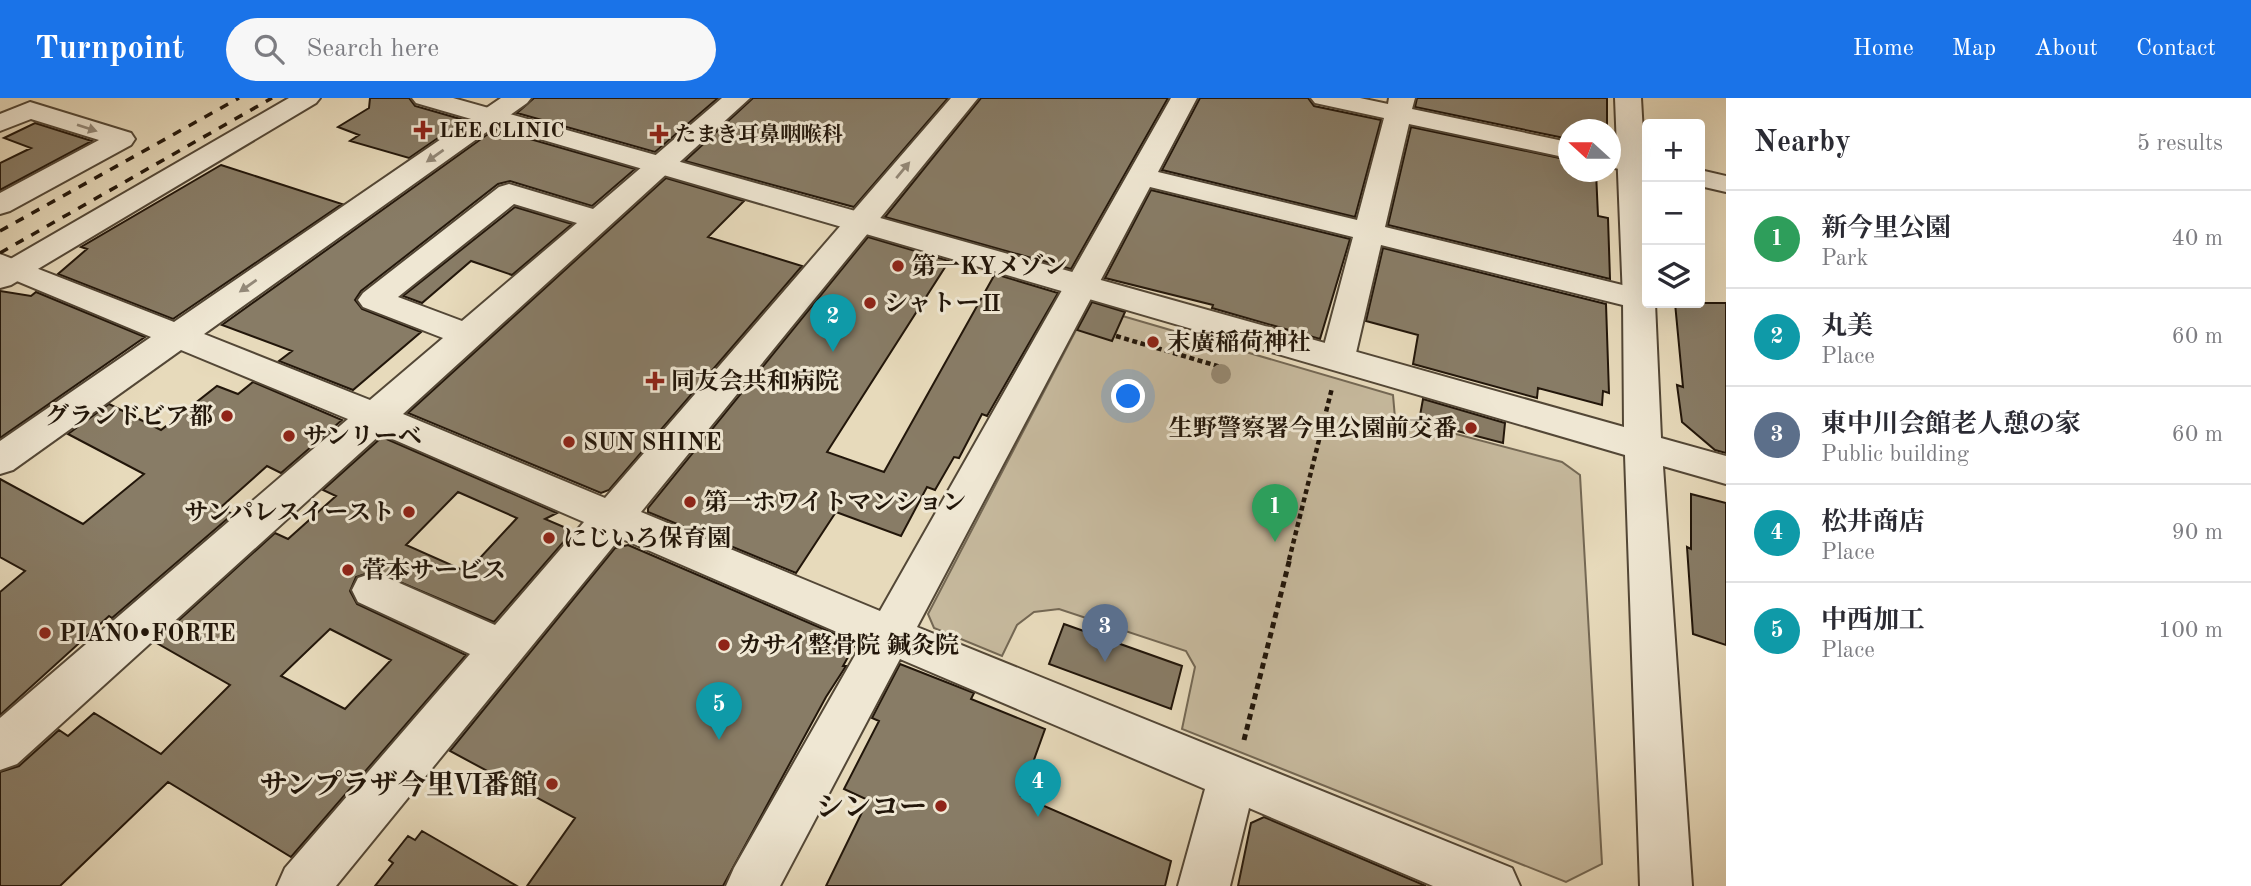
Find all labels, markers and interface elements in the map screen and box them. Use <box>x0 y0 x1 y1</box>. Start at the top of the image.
search box <box>226 18 716 81</box>
icon: search <box>250 30 288 68</box>
text: Turnpoint <box>35 33 184 66</box>
text: Search here <box>306 36 439 62</box>
text: Home <box>1853 37 1914 61</box>
text: Map <box>1952 37 1996 61</box>
text: About <box>2034 37 2098 61</box>
text: Contact <box>2136 37 2216 61</box>
north arrow <box>1558 119 1621 182</box>
map controls <box>1642 119 1705 308</box>
button: + <box>1642 119 1705 182</box>
marker: LEE CLINIC <box>413 120 433 140</box>
place label: LEE CLINIC <box>439 121 564 142</box>
one-way arrow <box>77 123 98 134</box>
place label: たまき耳鼻咽喉科 <box>675 123 843 146</box>
marker: たまき耳鼻咽喉科 <box>649 124 669 144</box>
text: Nearby <box>1754 128 1851 158</box>
text: 5 results <box>2137 132 2223 155</box>
one-way arrow <box>426 149 444 163</box>
one-way arrow <box>896 162 911 180</box>
button: − <box>1642 182 1705 245</box>
text: 新今里公園 <box>1821 216 1951 242</box>
text: 1 <box>1770 227 1784 250</box>
text: 40 m <box>2172 227 2223 250</box>
button: layers <box>1642 245 1705 308</box>
text: Park <box>1821 247 1868 270</box>
place label: 第一KYメゾン <box>912 253 1067 280</box>
marker: 第一KYメゾン <box>890 258 906 274</box>
one-way arrow <box>239 279 257 293</box>
place label: シャトーⅡ <box>884 292 1004 317</box>
pin: 2 <box>810 294 856 352</box>
marker: シャトーⅡ <box>862 295 878 311</box>
text: 丸美 <box>1821 314 1873 340</box>
text: 2 <box>1770 325 1784 348</box>
text: 60 m <box>2172 325 2223 348</box>
place label: 末廣稲荷神社 <box>1167 329 1311 356</box>
marker: 末廣稲荷神社 <box>1145 334 1161 350</box>
text: Place <box>1821 345 1875 368</box>
place label: 同友会共和病院 <box>671 368 839 395</box>
marker: 同友会共和病院 <box>645 371 665 391</box>
your location <box>1111 379 1145 413</box>
place label: グランドビア都 <box>45 403 213 430</box>
marker: グランドビア都 <box>219 408 235 424</box>
text: 東中川会館老人憩の家 <box>1821 412 2081 438</box>
place label: 生野警察署今里公園前交番 <box>1169 415 1457 442</box>
marker: 生野警察署今里公園前交番 <box>1463 420 1479 436</box>
text: 3 <box>1770 423 1784 446</box>
text: 60 m <box>2172 423 2223 446</box>
place label: サンリーベ <box>303 424 422 450</box>
marker: サンリーベ <box>281 428 297 444</box>
place label: SUN SHINE <box>583 432 722 456</box>
marker: SUN SHINE <box>561 434 577 450</box>
text: Public building <box>1821 443 1969 466</box>
pin: 1 <box>1252 484 1298 542</box>
place label: 第一ホワイトマンション <box>704 489 966 516</box>
marker: 第一ホワイトマンション <box>682 494 698 510</box>
place label: サンパレスイースト <box>184 500 395 526</box>
marker: サンパレスイースト <box>401 504 417 520</box>
text: 松井商店 <box>1821 510 1925 536</box>
text: 4 <box>1770 521 1784 544</box>
text: 90 m <box>2172 521 2223 544</box>
place label: にじいろ保育園 <box>563 525 731 552</box>
marker: にじいろ保育園 <box>541 530 557 546</box>
text: Place <box>1821 541 1875 564</box>
place label: 菅本サービス <box>362 557 506 584</box>
marker: 菅本サービス <box>340 562 356 578</box>
pin: 3 <box>1082 604 1128 662</box>
text: 中西加工 <box>1821 608 1925 634</box>
text: 5 <box>1770 619 1784 642</box>
text: 100 m <box>2158 619 2223 642</box>
place label: PIANO•FORTE <box>59 623 236 647</box>
marker: PIANO•FORTE <box>37 625 53 641</box>
place label: カサイ整骨院 鍼灸院 <box>738 632 959 659</box>
marker: カサイ整骨院 鍼灸院 <box>716 637 732 653</box>
text: Place <box>1821 639 1875 662</box>
pin: 5 <box>696 682 742 740</box>
pin: 4 <box>1015 759 1061 817</box>
place label: サンプラザ今里Ⅵ番館 <box>259 769 538 801</box>
marker: サンプラザ今里Ⅵ番館 <box>544 776 560 792</box>
place label: シンコー <box>816 795 927 823</box>
marker: シンコー <box>933 798 949 814</box>

